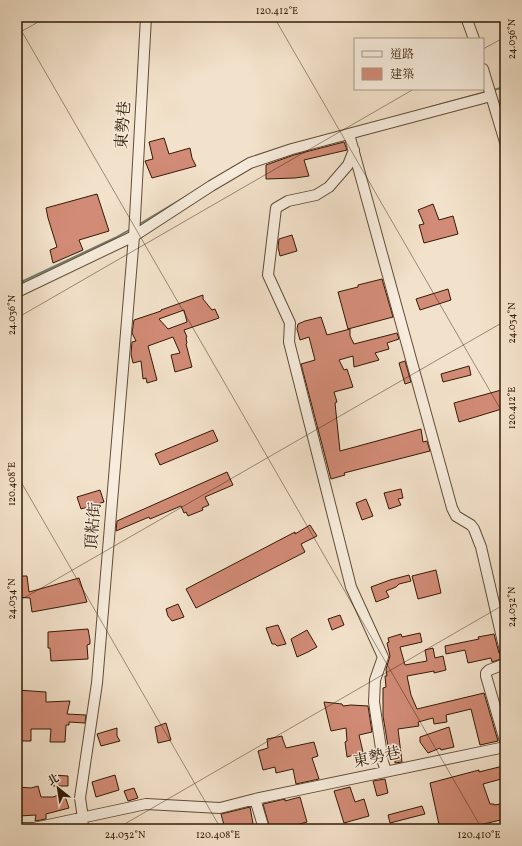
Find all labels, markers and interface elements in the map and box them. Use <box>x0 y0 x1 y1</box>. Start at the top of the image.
text: 120.412°E <box>256 4 298 18</box>
text: 24.036°N <box>505 18 519 59</box>
legend <box>354 38 484 90</box>
text: 道路 <box>390 47 414 63</box>
text: 建築 <box>390 67 414 83</box>
street label: 東勢巷 <box>111 100 137 150</box>
text: 24.036°N <box>5 294 19 335</box>
text: 24.034°N <box>505 302 519 344</box>
text: 120.412°E <box>505 387 519 429</box>
text: 120.408°E <box>5 462 19 506</box>
street label: 頂粘街 <box>81 501 107 551</box>
text: 24.034°N <box>5 578 19 620</box>
text: 24.032°N <box>505 586 519 627</box>
street label: 東勢巷 <box>351 742 403 774</box>
north arrow <box>38 768 78 808</box>
text: 北 <box>45 771 62 790</box>
text: 24.032°N <box>105 828 146 842</box>
text: 120.408°E <box>196 828 240 842</box>
text: 120.410°E <box>458 828 500 842</box>

